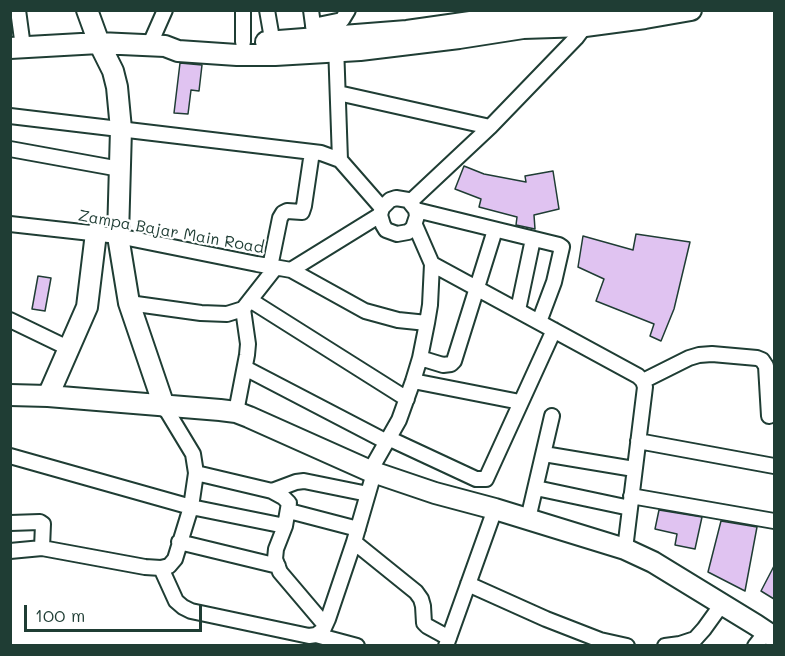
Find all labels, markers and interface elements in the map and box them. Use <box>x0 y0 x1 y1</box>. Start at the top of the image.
street label: Zampa Bajar Main Road <box>77 206 265 258</box>
scale bar <box>27 593 206 631</box>
text: 100 m <box>35 603 85 627</box>

